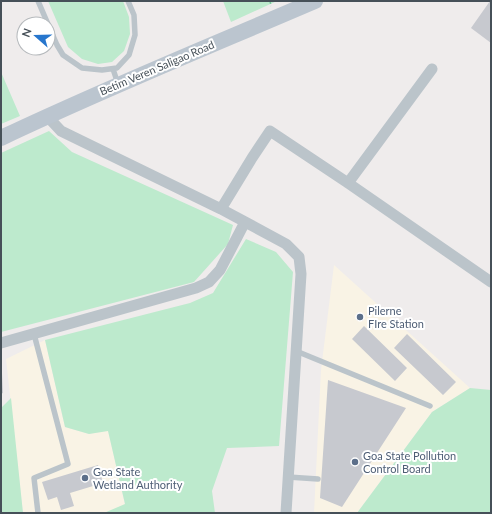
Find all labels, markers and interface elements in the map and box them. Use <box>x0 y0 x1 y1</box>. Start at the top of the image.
north arrow <box>16 16 56 56</box>
text: N <box>19 26 34 39</box>
street label: Betim Veren Saligao Road <box>98 37 216 98</box>
place label: Pilerne FIre Station <box>368 304 424 330</box>
marker: Pilerne FIre Station <box>355 312 365 322</box>
place label: Goa State Pollution Control Board <box>363 449 456 475</box>
marker: Goa State Pollution Control Board <box>350 457 360 467</box>
place label: Goa State Wetland Authority <box>93 465 183 491</box>
marker: Goa State Wetland Authority <box>80 473 90 483</box>

